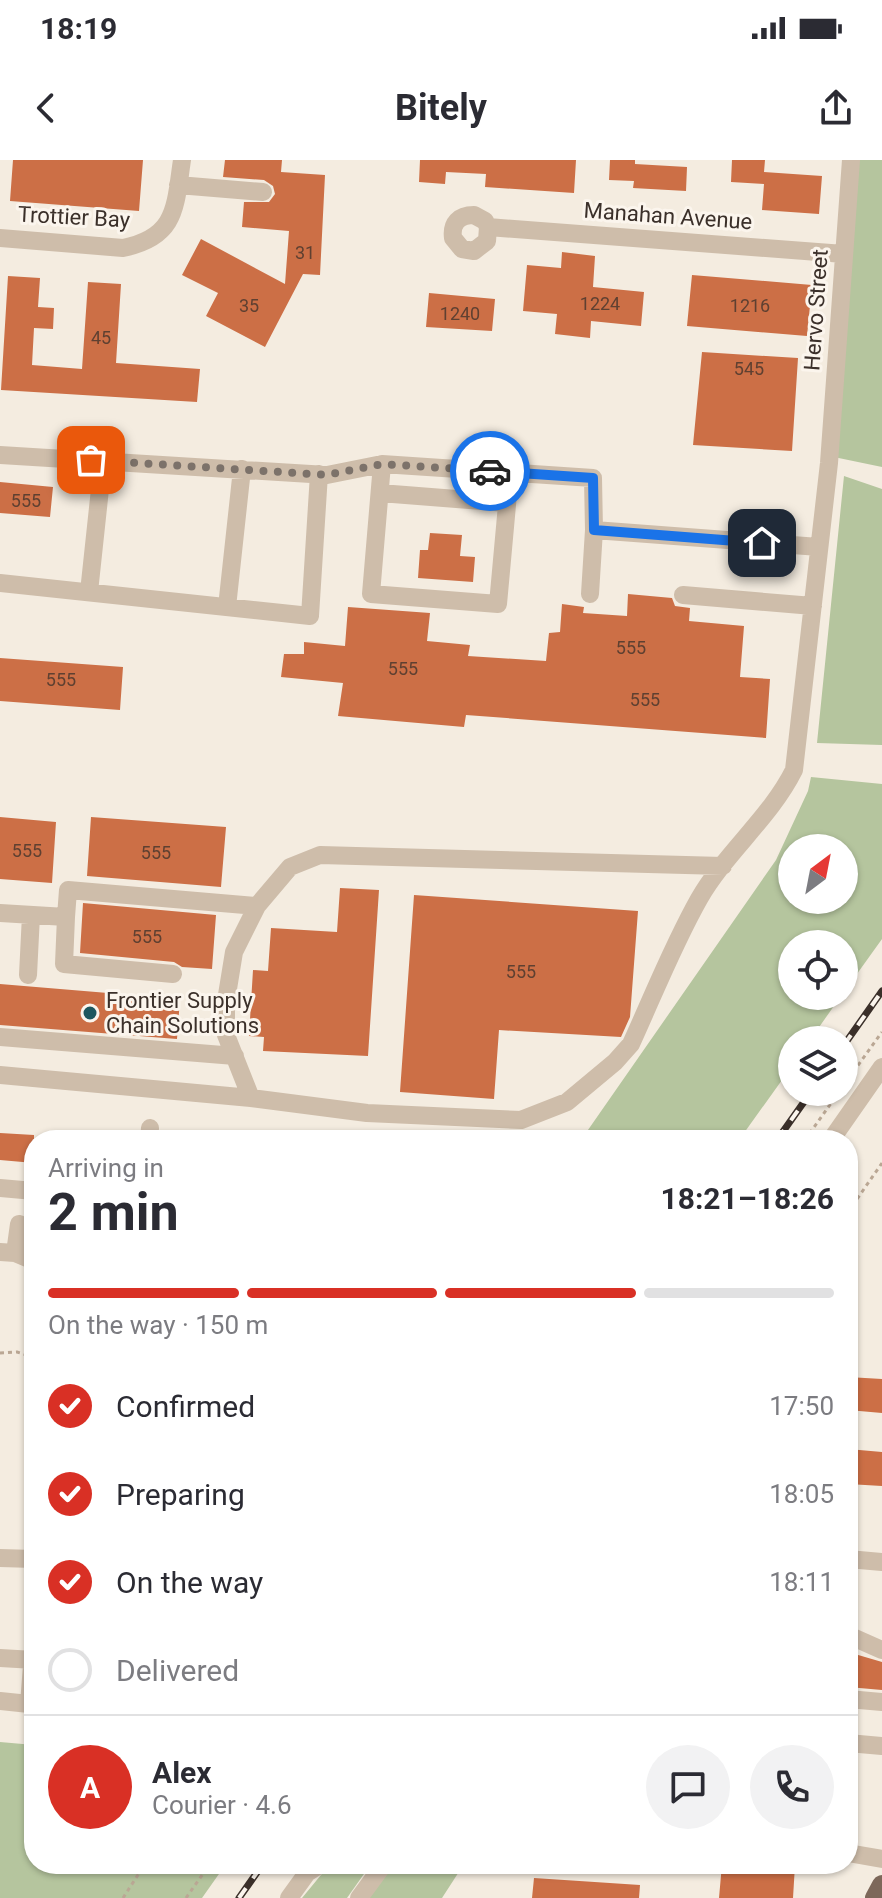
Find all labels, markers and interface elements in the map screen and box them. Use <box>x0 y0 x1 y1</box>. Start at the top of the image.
text: 18:19 <box>40 11 117 46</box>
icon: back <box>24 86 68 130</box>
icon: share <box>814 86 858 130</box>
text: Bitely <box>395 87 487 129</box>
street label: Manahan Avenue <box>583 198 753 234</box>
street label: Trottier Bay <box>17 202 131 232</box>
house number: 31 <box>295 242 315 263</box>
street label: Hervo Street <box>799 248 833 372</box>
house number: 1224 <box>580 293 620 314</box>
house number: 35 <box>239 295 259 316</box>
house number: 1216 <box>730 295 770 316</box>
house number: 1240 <box>440 303 480 324</box>
house number: 45 <box>91 327 111 348</box>
house number: 545 <box>734 358 764 379</box>
pin <box>57 426 125 494</box>
courier <box>450 431 530 511</box>
icon: bag <box>69 438 113 482</box>
icon: car <box>468 449 512 493</box>
house number: 555 <box>11 490 41 511</box>
pin <box>728 509 796 577</box>
icon: home <box>740 521 784 565</box>
house number: 555 <box>616 637 646 658</box>
house number: 555 <box>388 658 418 679</box>
house number: 555 <box>46 669 76 690</box>
house number: 555 <box>630 689 660 710</box>
north arrow <box>778 834 858 914</box>
map controls <box>778 834 858 1106</box>
house number: 555 <box>12 840 42 861</box>
house number: 555 <box>141 842 171 863</box>
house number: 555 <box>132 926 162 947</box>
button: locate <box>778 930 858 1010</box>
house number: 555 <box>506 961 536 982</box>
place label: Frontier Supply Chain Solutions <box>106 988 259 1038</box>
marker: Frontier Supply Chain Solutions <box>81 1004 99 1022</box>
button: layers <box>778 1026 858 1106</box>
text: Arriving in <box>48 1153 164 1183</box>
text: 18:21–18:26 <box>660 1181 834 1216</box>
text: 2 min <box>48 1182 179 1243</box>
text: On the way · 150 m <box>48 1310 268 1340</box>
icon: check <box>48 1384 92 1428</box>
text: Confirmed <box>116 1389 255 1424</box>
text: 17:50 <box>769 1391 834 1421</box>
icon: check <box>48 1472 92 1516</box>
text: Preparing <box>116 1477 245 1512</box>
text: 18:05 <box>769 1479 834 1509</box>
icon: check <box>48 1560 92 1604</box>
text: On the way <box>116 1565 263 1600</box>
text: 18:11 <box>769 1567 834 1597</box>
text: Delivered <box>116 1653 239 1688</box>
button: chat <box>646 1745 730 1829</box>
button: phone <box>750 1745 834 1829</box>
text: Alex <box>152 1755 212 1790</box>
text: A <box>80 1770 100 1805</box>
text: Courier · 4.6 <box>152 1790 292 1820</box>

